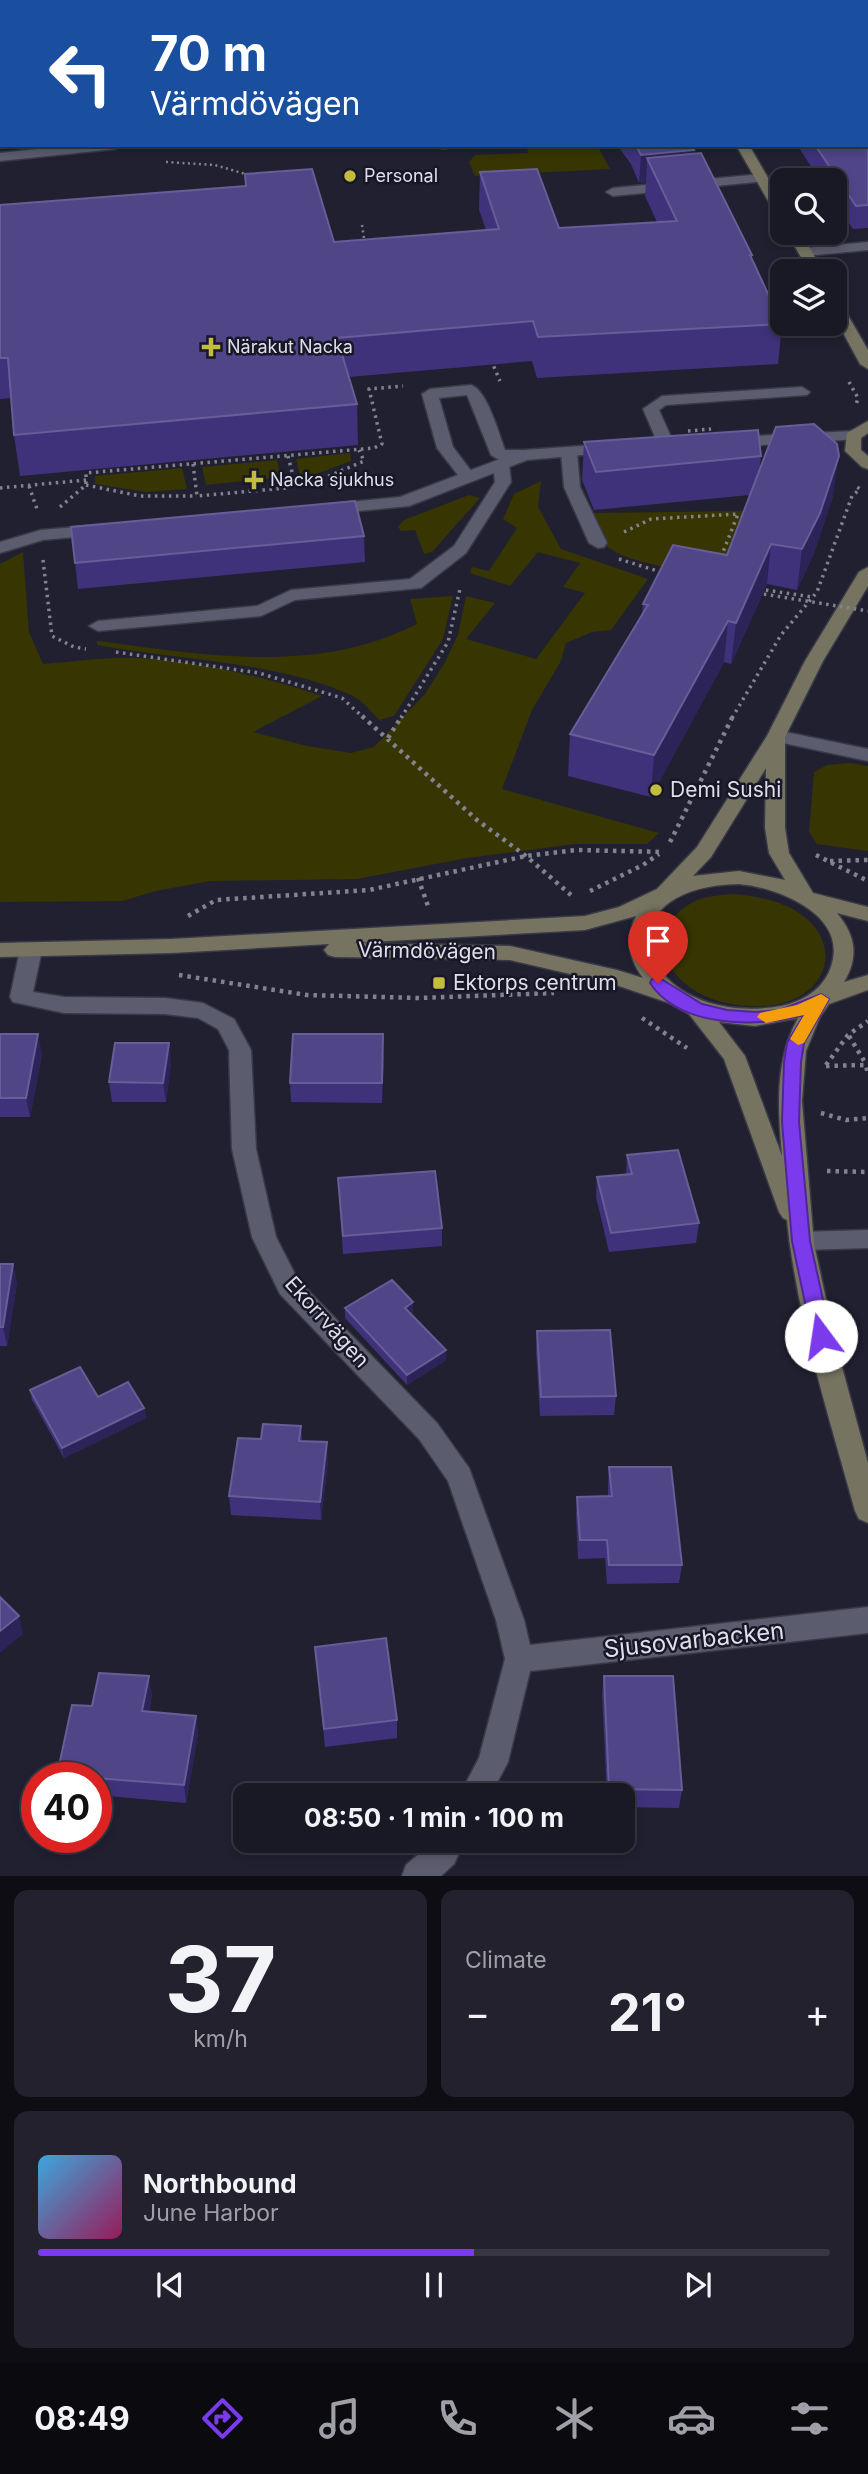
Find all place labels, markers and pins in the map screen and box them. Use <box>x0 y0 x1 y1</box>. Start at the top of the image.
place label: Personal <box>364 165 438 186</box>
marker: Personal <box>342 168 358 184</box>
place label: Närakut Nacka <box>227 336 353 357</box>
marker: Närakut Nacka <box>201 337 221 357</box>
place label: Nacka sjukhus <box>270 469 394 490</box>
marker: Nacka sjukhus <box>244 470 264 490</box>
place label: Demi Sushi <box>670 777 781 802</box>
marker: Demi Sushi <box>648 782 664 798</box>
pin <box>628 911 688 983</box>
place label: Ektorps centrum <box>453 970 617 995</box>
marker: Ektorps centrum <box>431 975 447 991</box>

